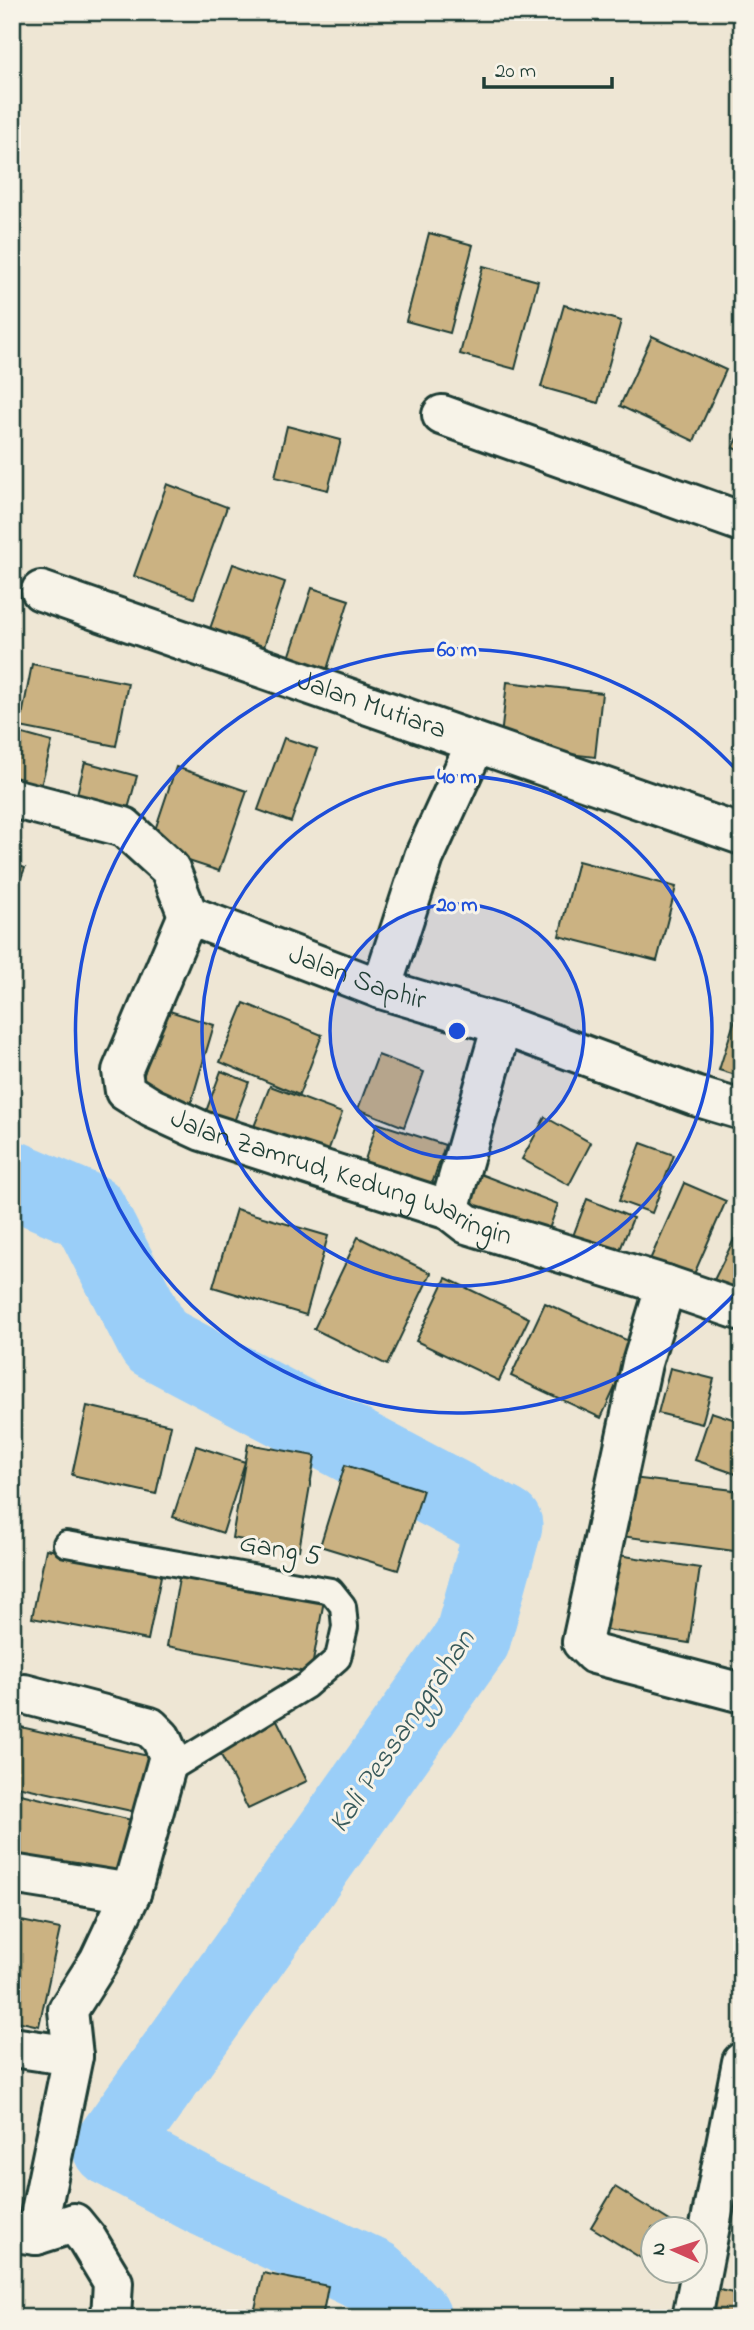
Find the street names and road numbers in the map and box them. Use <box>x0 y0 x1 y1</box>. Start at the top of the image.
street label: Jalan Mutiara <box>291 661 452 751</box>
street label: Jalan Saphir <box>282 935 431 1022</box>
street label: Jalan Zamrud, Kedung Waringin <box>163 1098 517 1257</box>
street label: Gang 5 <box>236 1524 324 1578</box>

